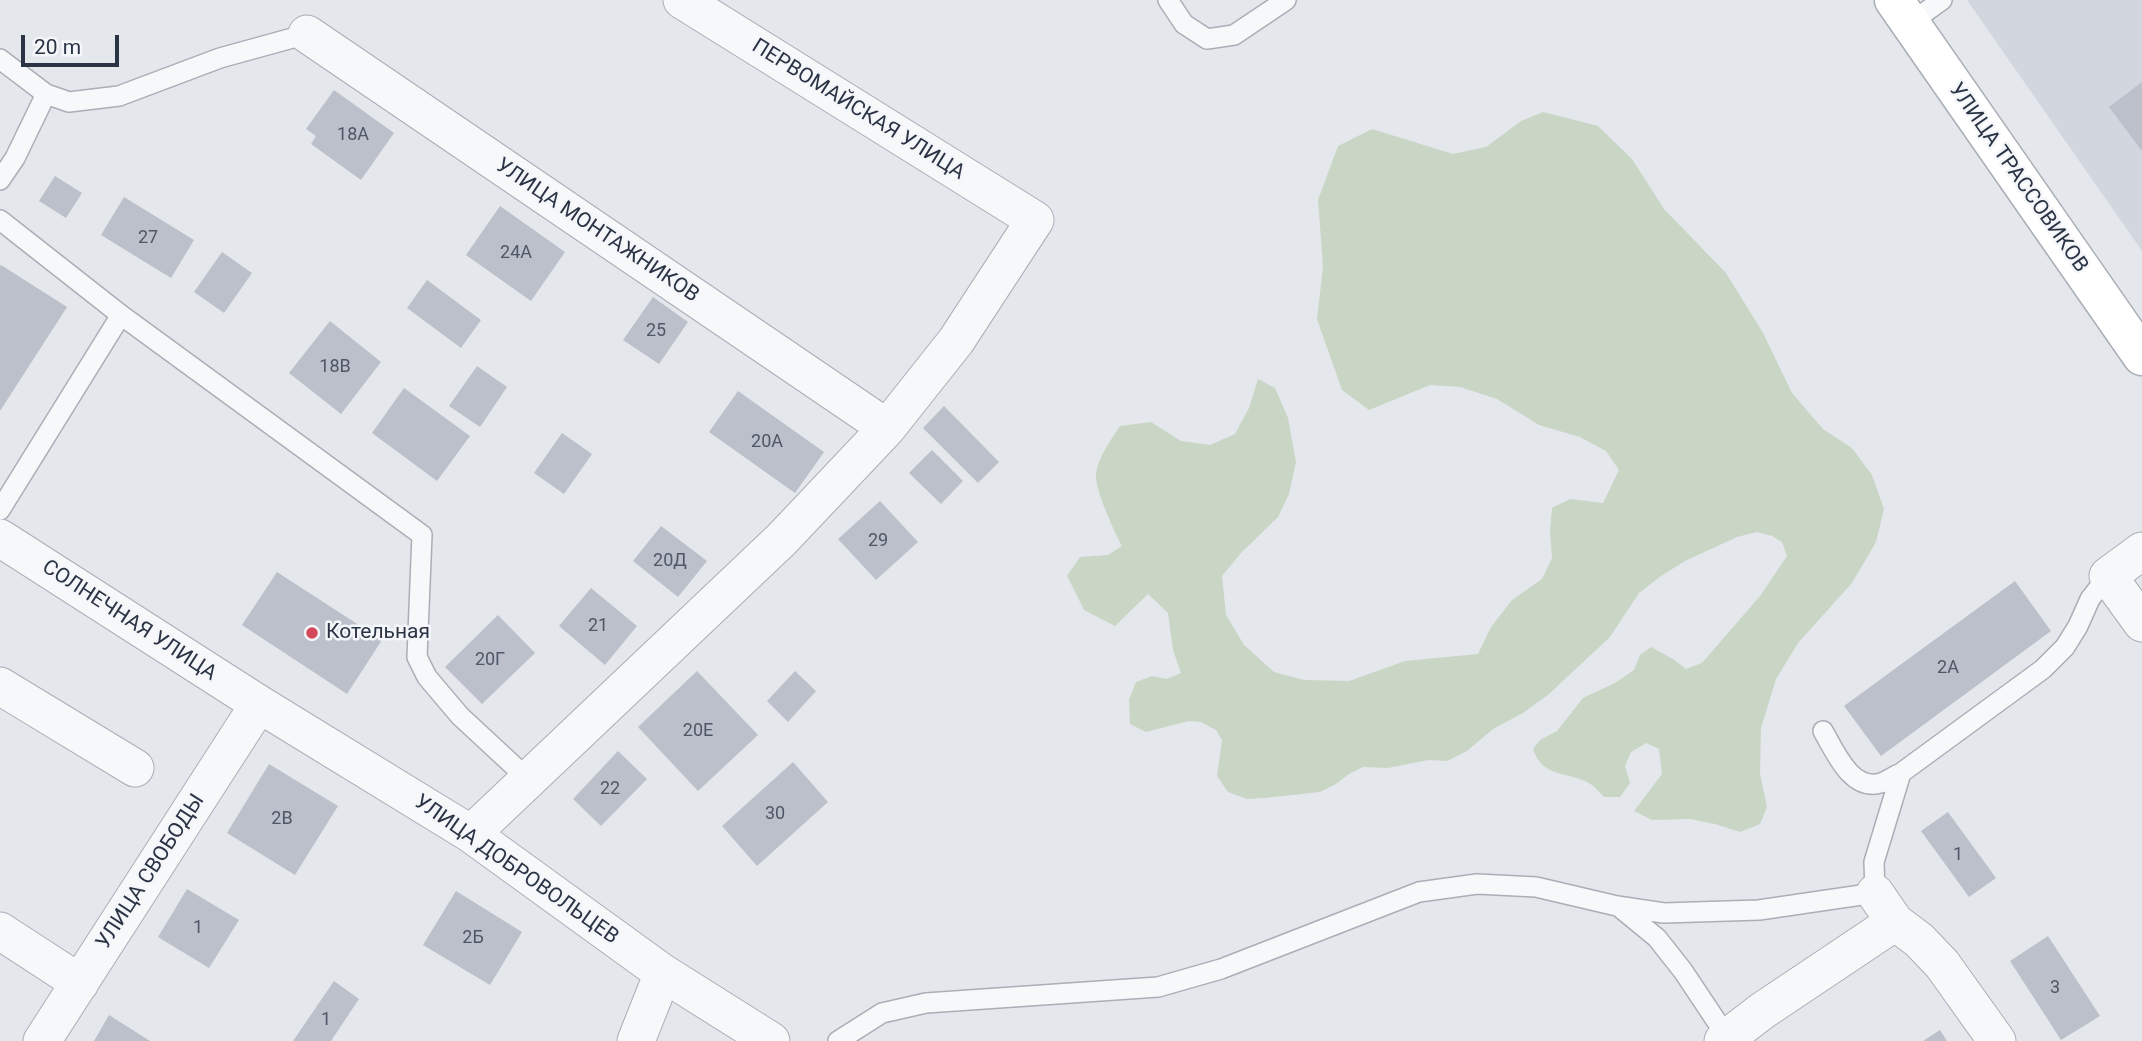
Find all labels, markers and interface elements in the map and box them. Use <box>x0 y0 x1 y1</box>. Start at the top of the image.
scale bar <box>24 21 122 65</box>
street label: ПЕРВОМАЙСКАЯ УЛИЦА <box>747 34 969 186</box>
text: 20 m <box>34 35 81 59</box>
street label: УЛИЦА ТРАССОВИКОВ <box>1943 78 2093 278</box>
house number: 18А <box>337 124 369 146</box>
street label: УЛИЦА МОНТАЖНИКОВ <box>491 154 703 308</box>
house number: 27 <box>138 227 158 249</box>
house number: 24А <box>500 242 532 264</box>
house number: 25 <box>646 320 666 342</box>
house number: 18В <box>319 356 351 378</box>
house number: 20А <box>751 431 783 453</box>
house number: 29 <box>868 530 888 552</box>
house number: 20Д <box>653 550 687 572</box>
street label: СОЛНЕЧНАЯ УЛИЦА <box>37 555 221 687</box>
house number: 21 <box>588 615 608 637</box>
place label: Котельная <box>326 620 430 646</box>
marker: Котельная <box>304 625 320 641</box>
house number: 20Г <box>475 649 505 671</box>
house number: 2А <box>1937 657 1959 679</box>
house number: 20Е <box>683 720 713 742</box>
house number: 22 <box>600 778 620 800</box>
street label: УЛИЦА СВОБОДЫ <box>92 790 210 954</box>
street label: УЛИЦА ДОБРОВОЛЬЦЕВ <box>409 790 623 950</box>
house number: 30 <box>765 803 785 825</box>
house number: 2В <box>271 808 293 830</box>
house number: 1 <box>1953 844 1963 866</box>
house number: 1 <box>193 917 203 939</box>
house number: 2Б <box>462 927 484 949</box>
house number: 3 <box>2050 977 2060 999</box>
house number: 1 <box>321 1009 331 1031</box>

